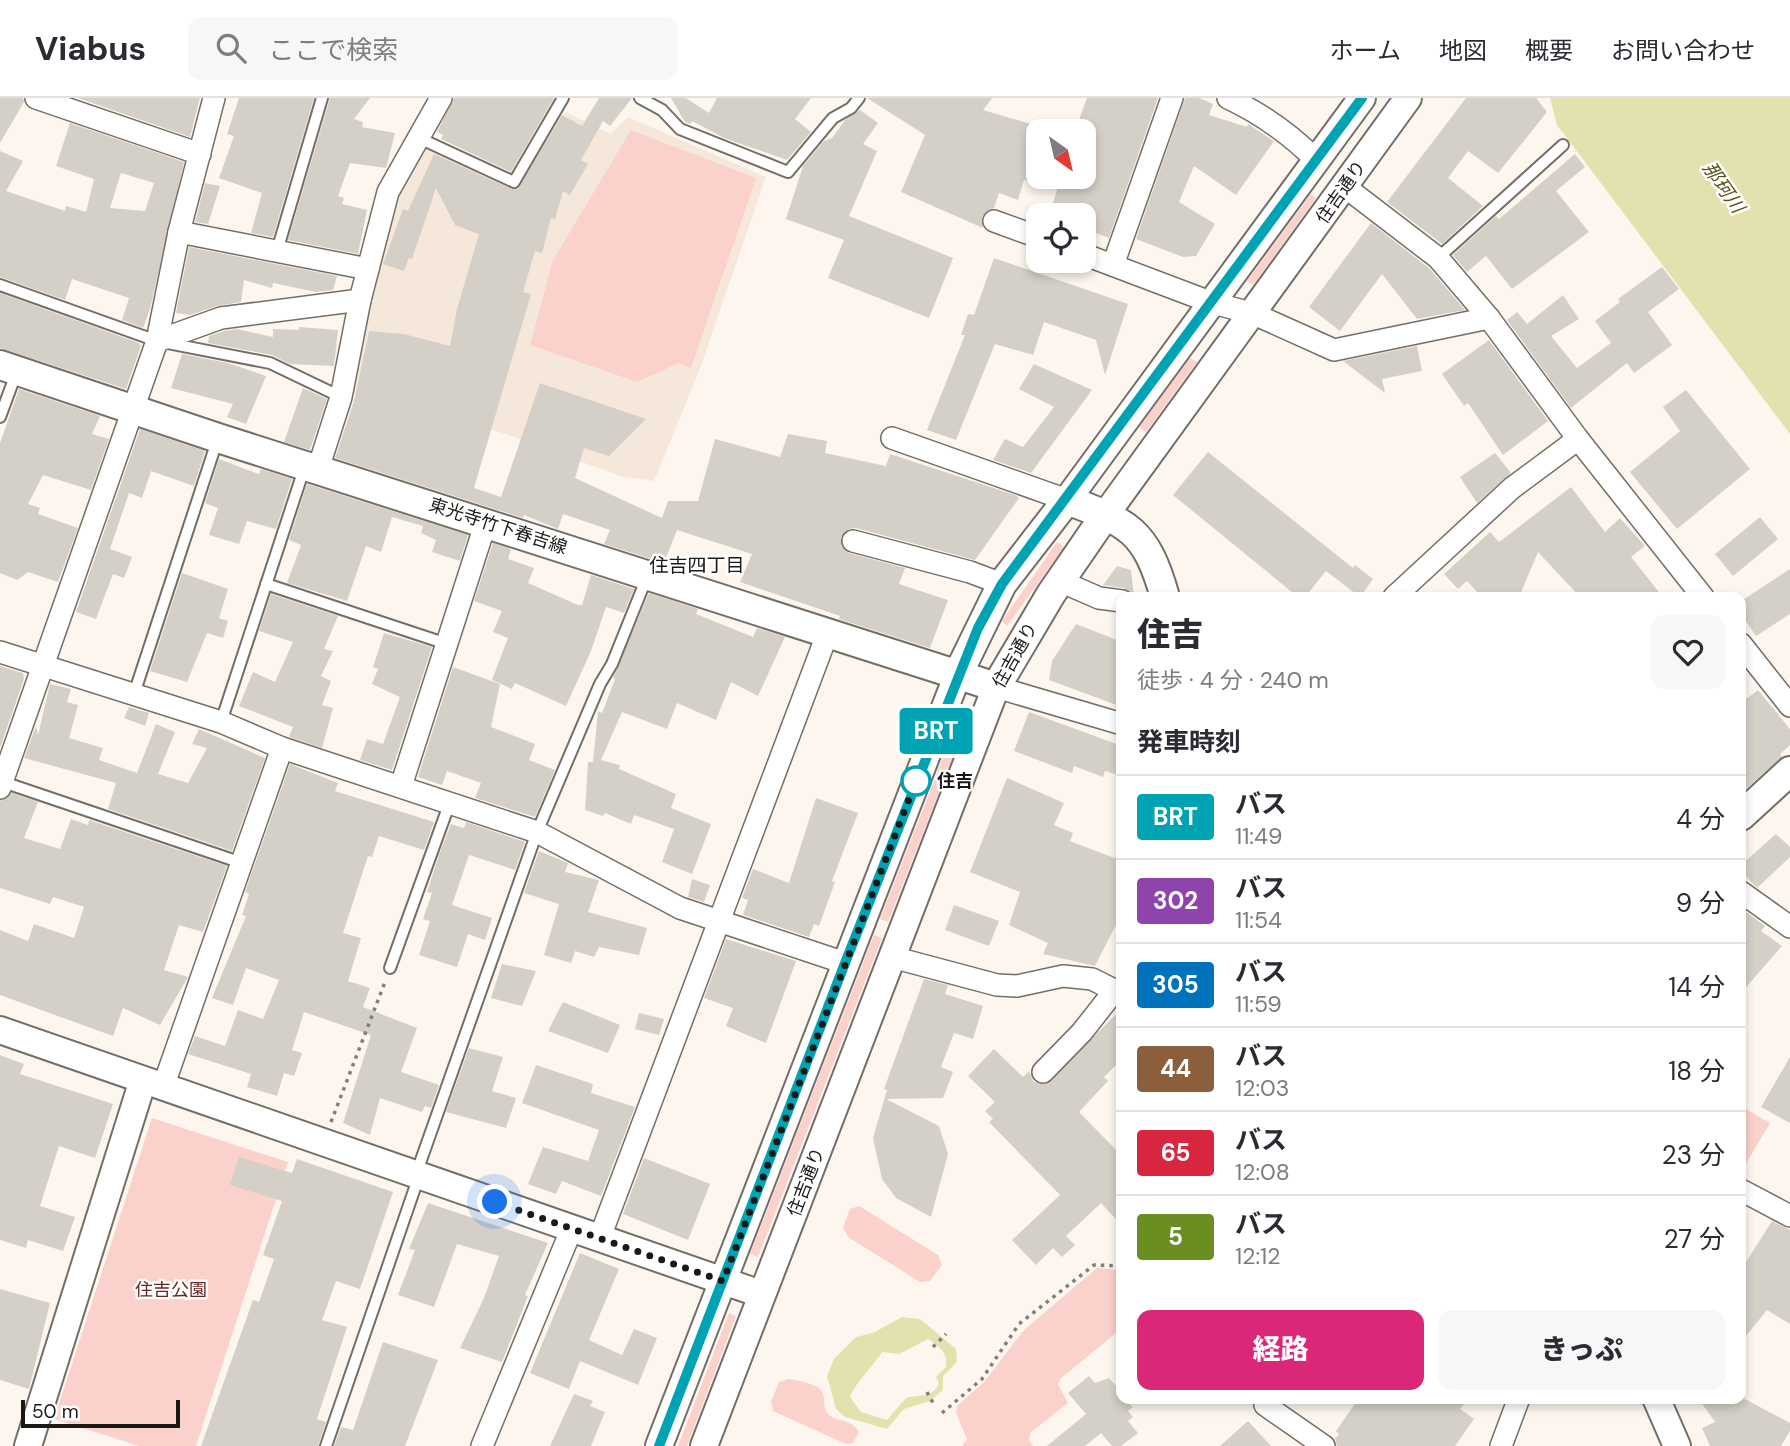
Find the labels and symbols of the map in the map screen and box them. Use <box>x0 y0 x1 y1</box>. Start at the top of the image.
north arrow <box>1026 119 1096 189</box>
street label: 住吉通り <box>1311 156 1371 228</box>
water label: 那珂川 <box>1697 157 1751 219</box>
street label: 東光寺竹下春吉線 <box>426 492 570 560</box>
district label: 住吉四丁目 <box>649 553 745 578</box>
street label: 住吉通り <box>987 618 1043 692</box>
line badge: BRT <box>896 708 976 754</box>
marker: 住吉 <box>901 766 931 796</box>
place label: 住吉 <box>937 769 973 793</box>
street label: 住吉通り <box>782 1144 830 1220</box>
your location <box>477 1184 512 1219</box>
park label: 住吉公園 <box>135 1278 207 1302</box>
scale bar <box>21 1397 180 1429</box>

